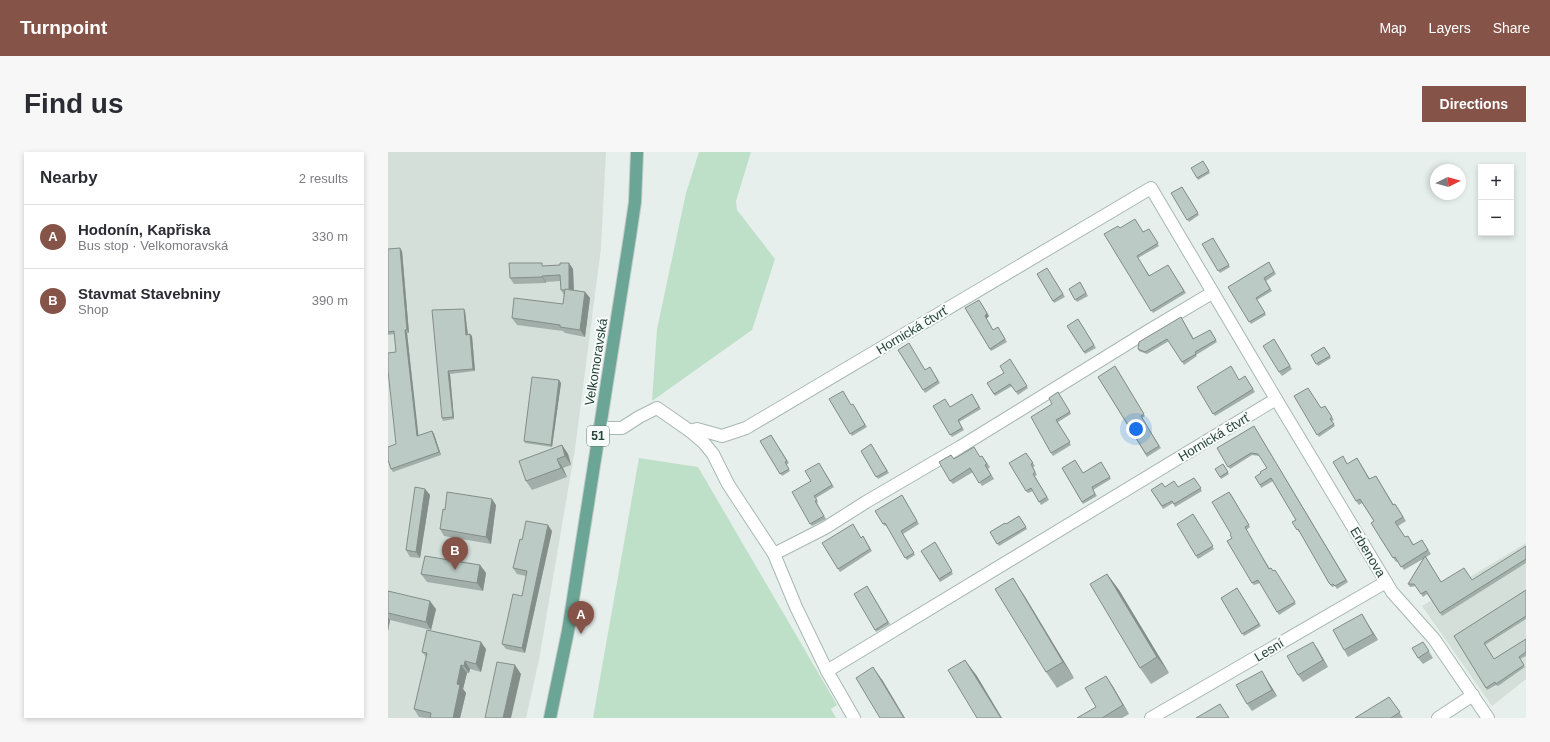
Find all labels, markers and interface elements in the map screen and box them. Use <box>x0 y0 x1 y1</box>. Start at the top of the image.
text: Turnpoint <box>20 17 107 38</box>
text: Map <box>1379 20 1407 36</box>
text: Layers <box>1429 20 1471 36</box>
text: Share <box>1493 20 1530 36</box>
button: Directions <box>1422 86 1526 122</box>
text: Find us <box>24 88 124 119</box>
north arrow <box>1430 164 1466 200</box>
map controls <box>1478 164 1514 236</box>
button: + <box>1478 164 1514 200</box>
text: Nearby <box>40 168 98 187</box>
text: 2 results <box>299 171 348 186</box>
button: − <box>1478 200 1514 236</box>
text: Hodonín, Kapřiska <box>78 221 211 238</box>
text: A <box>48 229 58 244</box>
text: 330 m <box>312 229 348 244</box>
text: Bus stop · Velkomoravská <box>78 238 228 253</box>
text: Stavmat Stavebniny <box>78 285 221 302</box>
text: B <box>48 293 58 308</box>
text: 390 m <box>312 293 348 308</box>
text: Shop <box>78 302 108 317</box>
street label: Hornická čtvrť <box>874 303 951 357</box>
street label: Velkomoravská <box>582 317 610 407</box>
street label: Hornická čtvrť <box>1176 410 1253 464</box>
your location <box>1126 419 1146 439</box>
road number: 51 <box>587 426 609 446</box>
street label: Erbenova <box>1347 524 1389 580</box>
pin: B <box>442 537 468 570</box>
pin: A <box>568 601 594 634</box>
street label: Lesní <box>1252 635 1287 665</box>

